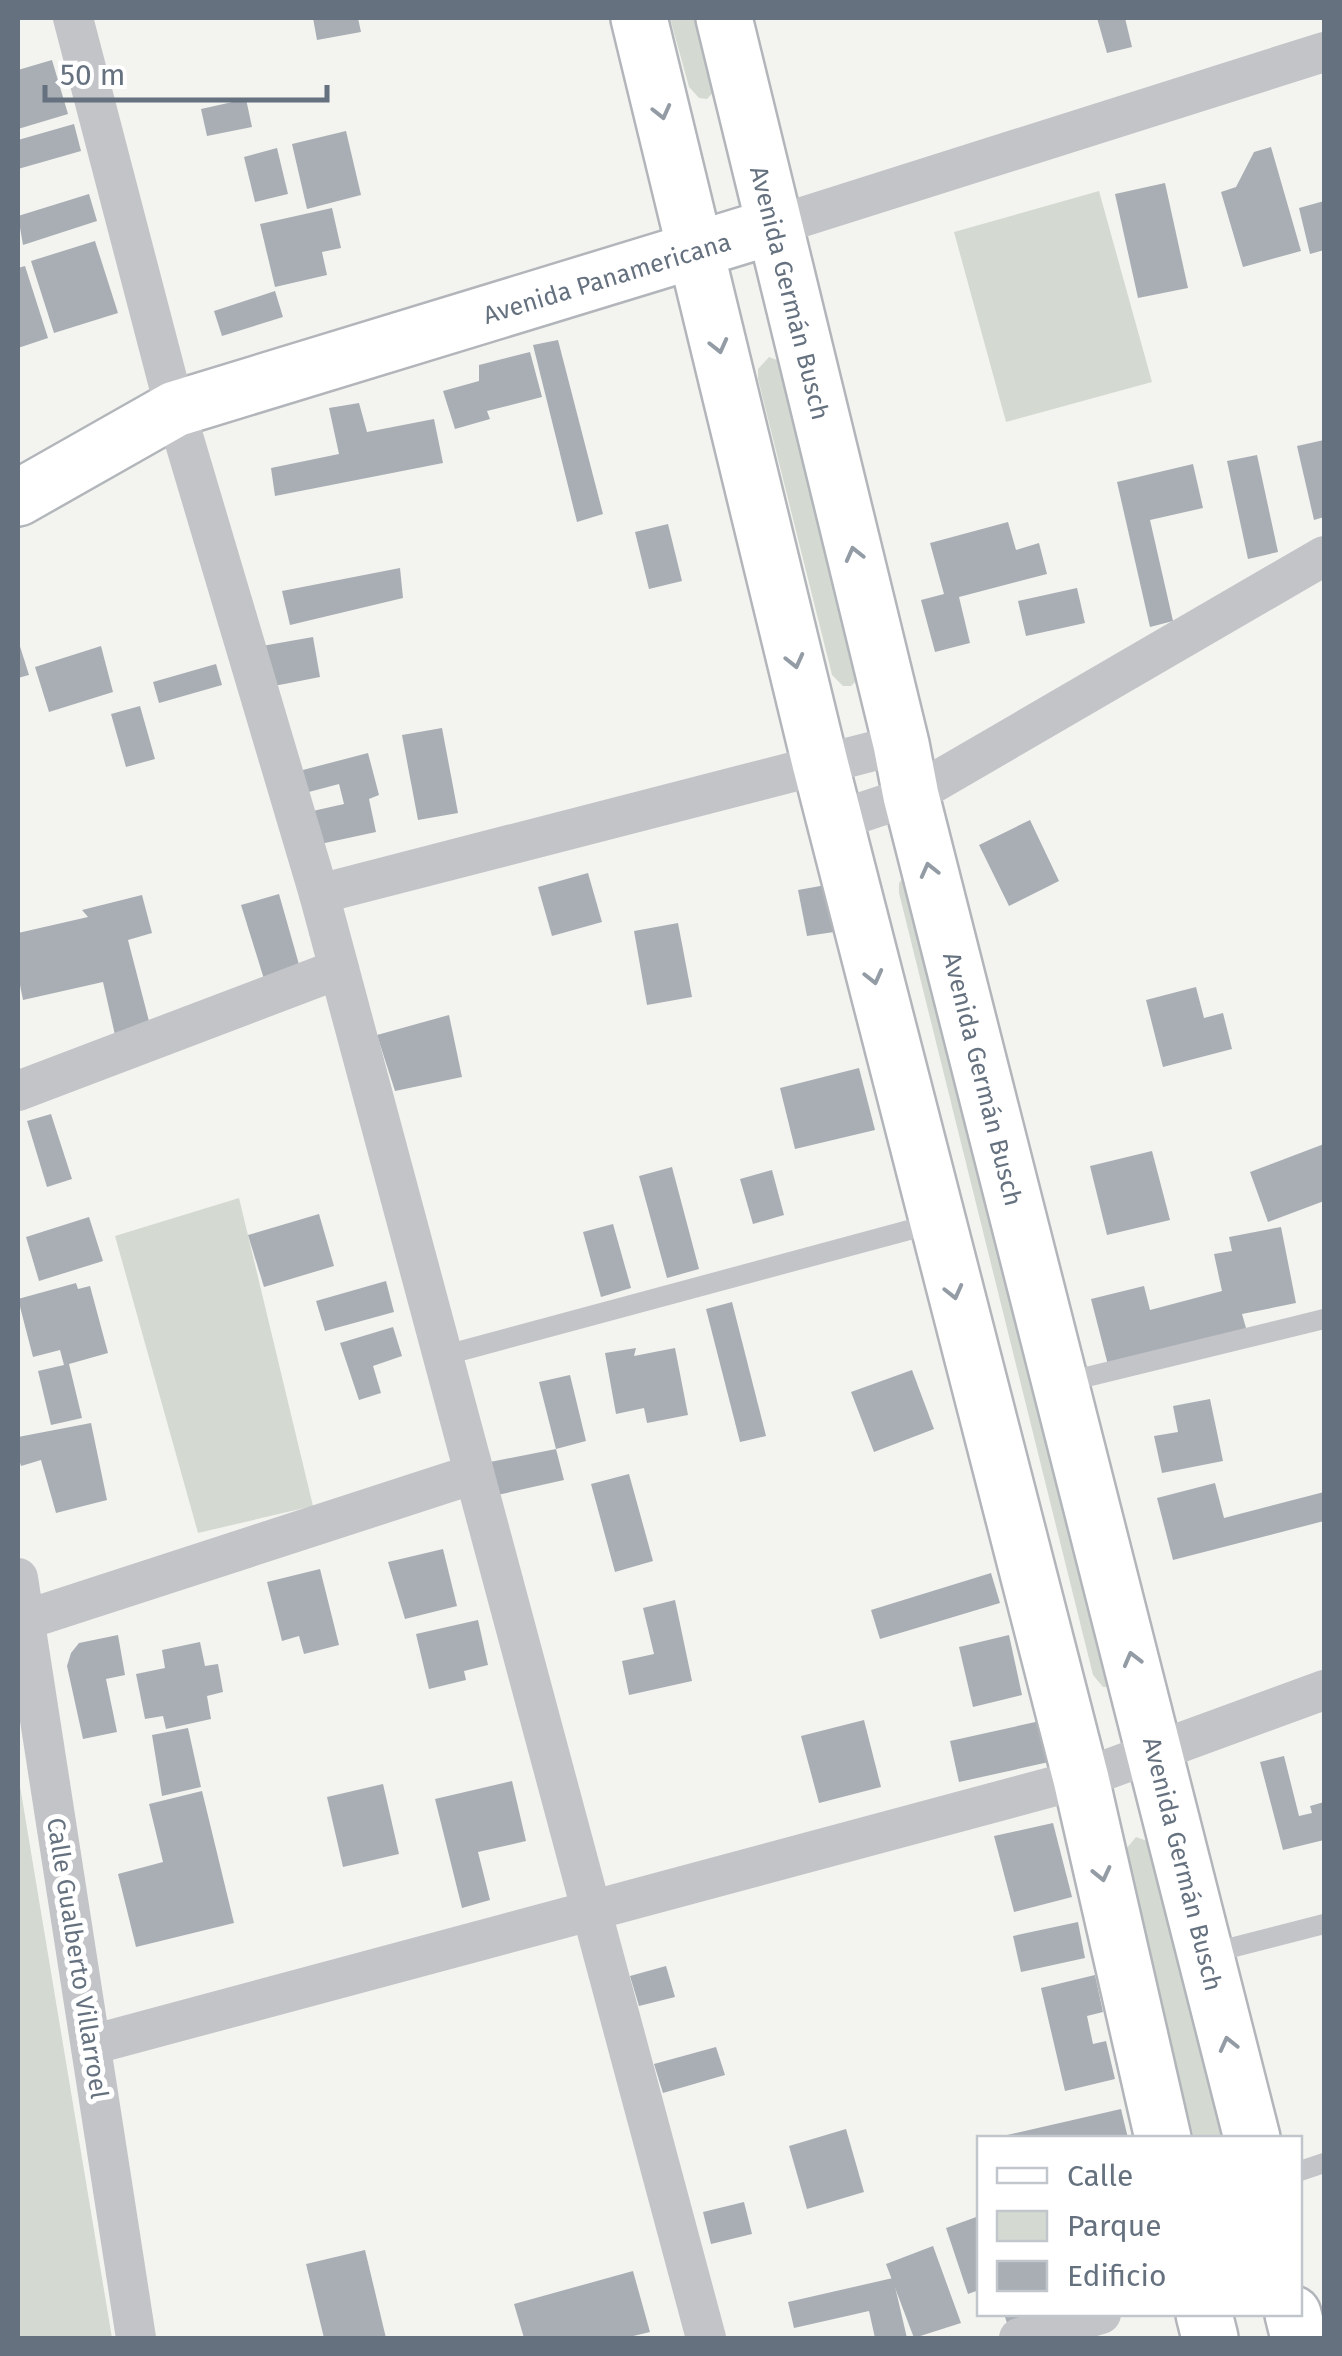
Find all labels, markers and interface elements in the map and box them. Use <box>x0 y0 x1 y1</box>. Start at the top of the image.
scale bar <box>45 40 328 102</box>
text: 50 m <box>60 57 125 93</box>
one-way arrow <box>650 103 671 120</box>
street label: Avenida Germán Busch <box>743 163 835 423</box>
street label: Avenida Panamericana <box>480 227 735 331</box>
one-way arrow <box>707 337 728 354</box>
one-way arrow <box>845 546 866 563</box>
one-way arrow <box>784 652 805 669</box>
one-way arrow <box>920 862 941 879</box>
street label: Avenida Germán Busch <box>936 949 1028 1209</box>
one-way arrow <box>862 968 883 985</box>
one-way arrow <box>943 1283 964 1300</box>
one-way arrow <box>1122 1651 1143 1668</box>
street label: Avenida Germán Busch <box>1136 1734 1228 1994</box>
street label: Calle Gualberto Villarroel <box>40 1816 114 2101</box>
one-way arrow <box>1090 1865 1111 1882</box>
one-way arrow <box>1218 2036 1239 2053</box>
legend <box>977 2136 1302 2316</box>
text: Calle <box>1067 2158 1133 2194</box>
text: Parque <box>1067 2208 1162 2244</box>
text: Edificio <box>1067 2258 1166 2294</box>

